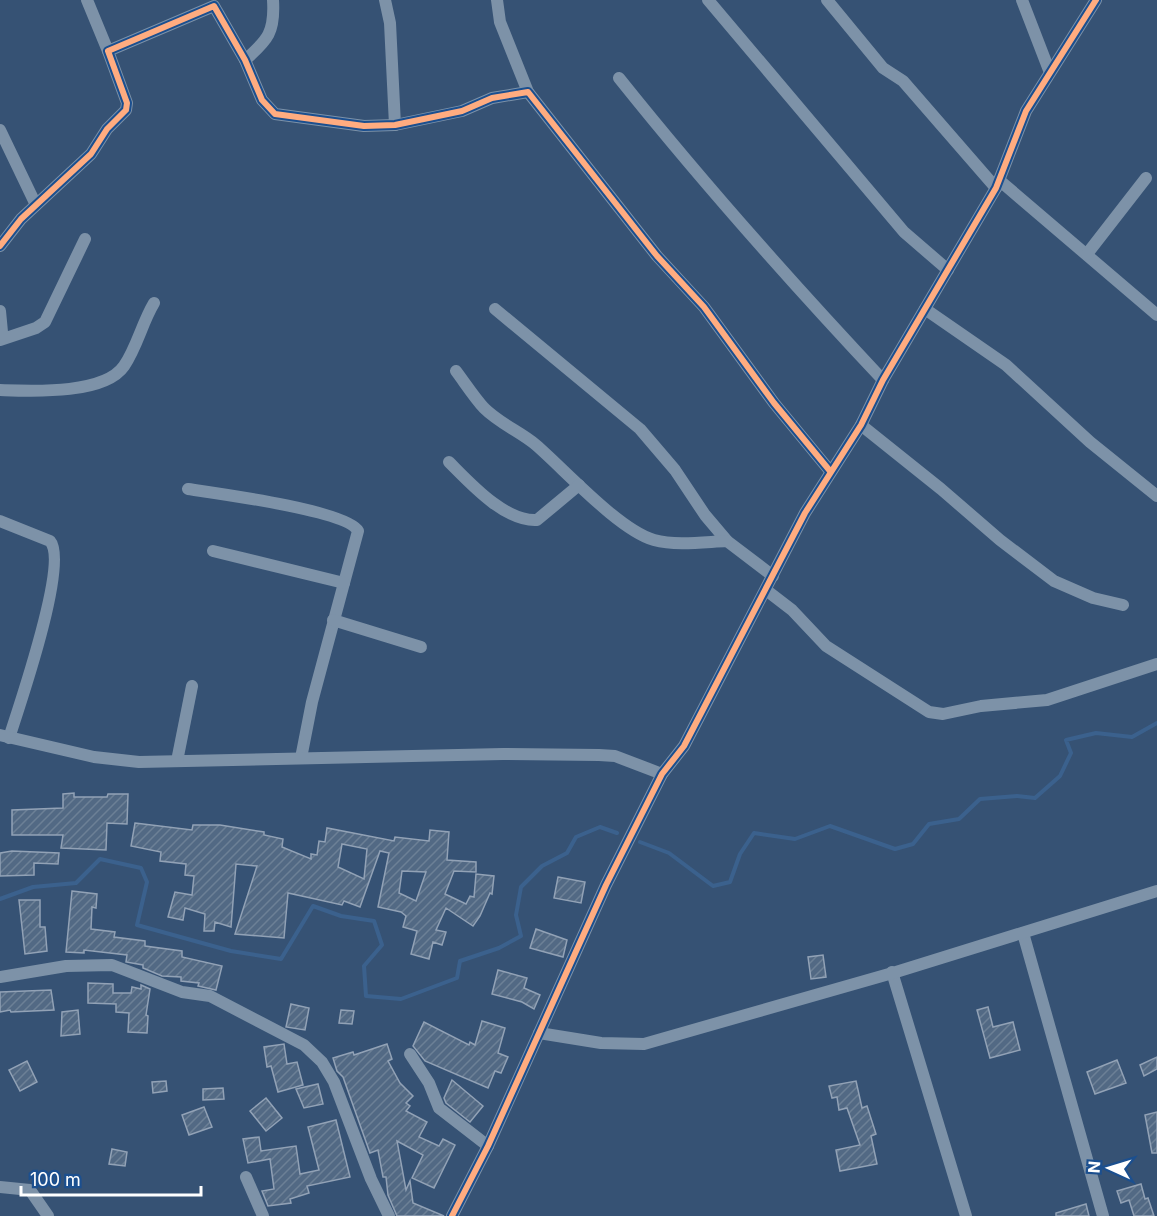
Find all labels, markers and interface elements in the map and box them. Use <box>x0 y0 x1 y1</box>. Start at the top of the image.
north arrow <box>1079 1138 1139 1198</box>
scale bar <box>21 1159 201 1197</box>
text: N <box>1084 1160 1104 1174</box>
text: 100 m <box>30 1169 81 1190</box>

